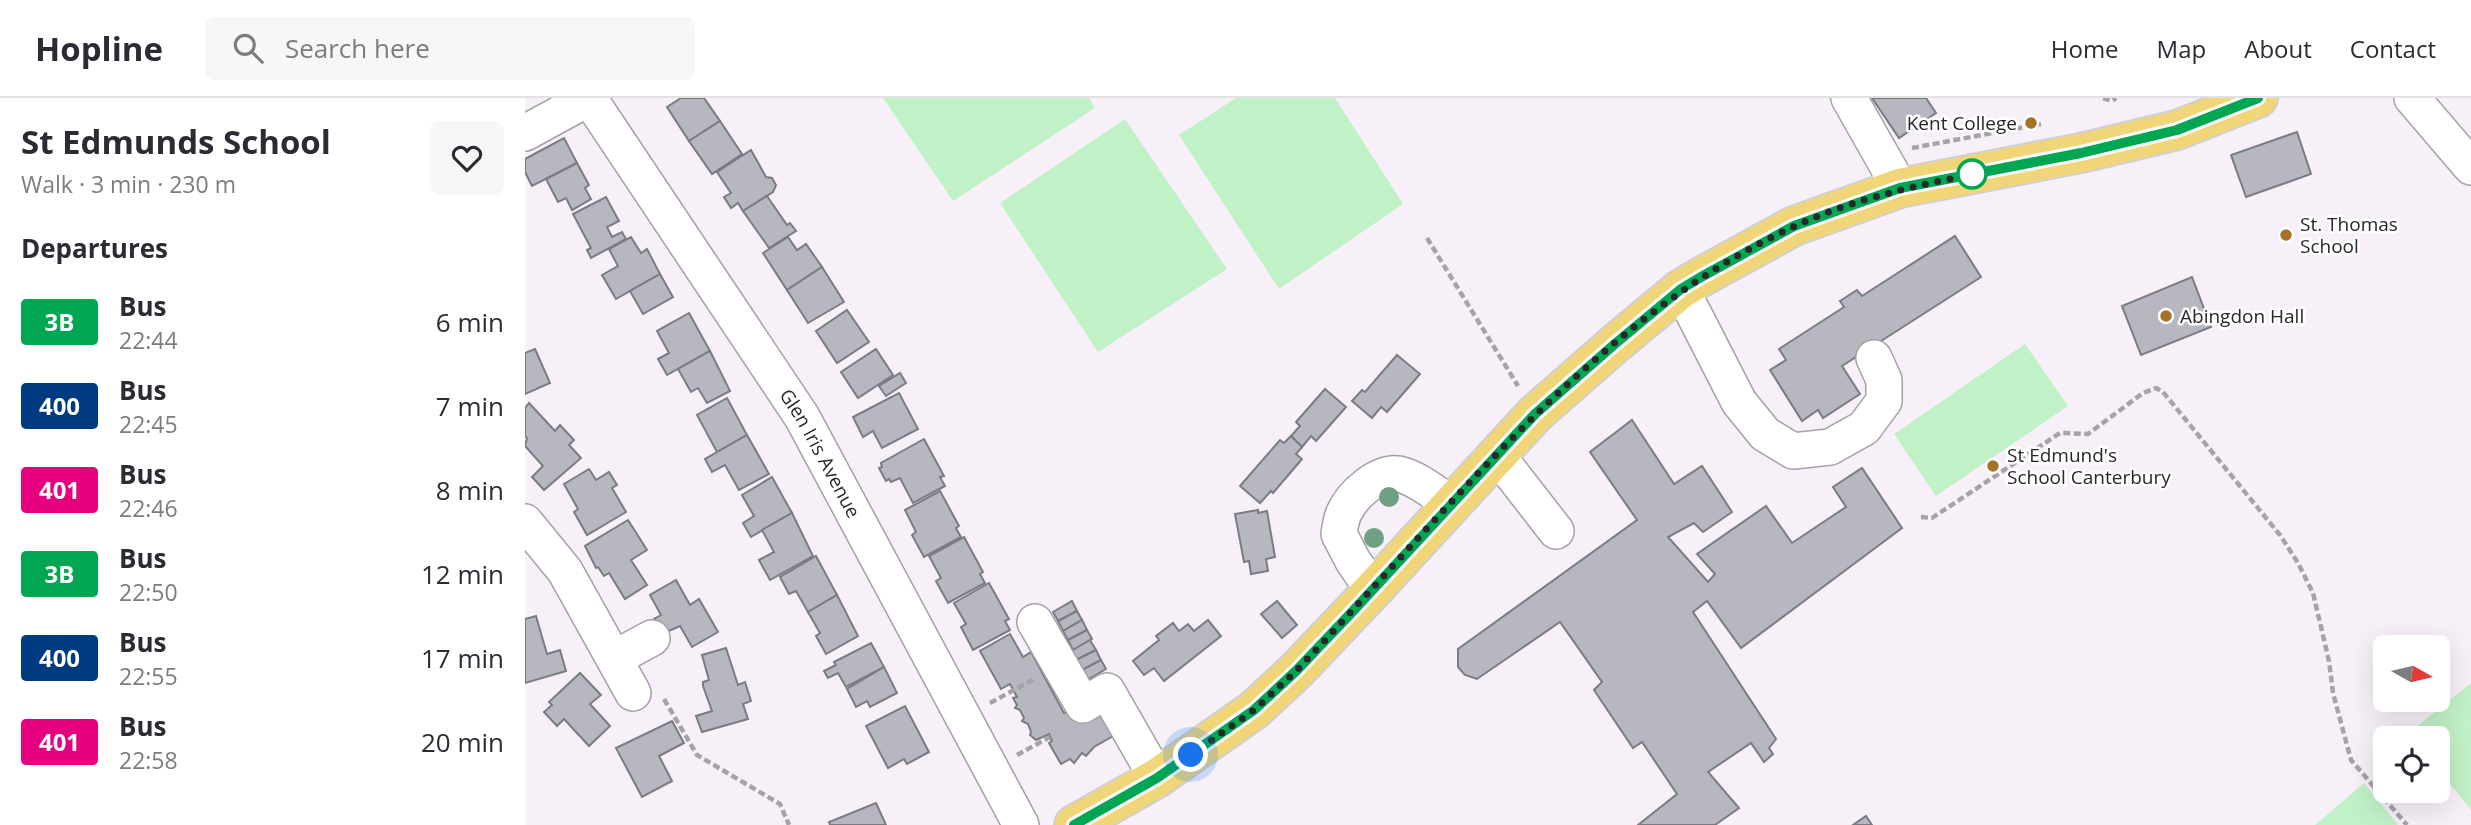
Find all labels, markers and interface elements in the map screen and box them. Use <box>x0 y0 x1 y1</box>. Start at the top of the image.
search box <box>205 17 695 80</box>
text: Hopline <box>35 26 163 71</box>
icon: search <box>229 29 267 67</box>
text: Search here <box>285 30 430 66</box>
text: Home <box>2051 32 2119 65</box>
text: Map <box>2157 32 2206 65</box>
text: About <box>2244 32 2312 65</box>
text: Contact <box>2350 32 2436 65</box>
place label: Kent College <box>1907 110 2017 136</box>
marker: Kent College <box>2023 115 2039 131</box>
text: St Edmunds School <box>21 119 331 164</box>
button: heart <box>430 121 504 195</box>
unlabelled marker <box>1957 159 1987 189</box>
text: Walk · 3 min · 230 m <box>21 168 236 200</box>
place label: St. Thomas School <box>2300 211 2398 259</box>
marker: St. Thomas School <box>2278 227 2294 243</box>
text: Departures <box>21 230 168 266</box>
text: Bus <box>119 288 166 324</box>
place label: Abingdon Hall <box>2180 303 2304 329</box>
text: 6 min <box>436 304 504 340</box>
text: 3B <box>45 305 74 338</box>
marker: Abingdon Hall <box>2158 308 2174 324</box>
text: 22:44 <box>119 324 178 356</box>
text: Bus <box>119 372 166 408</box>
street label: Glen Iris Avenue <box>774 384 867 522</box>
text: 7 min <box>436 388 504 424</box>
text: 400 <box>39 389 80 422</box>
text: 22:45 <box>119 408 178 440</box>
place label: St Edmund's School Canterbury <box>2007 442 2171 490</box>
text: Bus <box>119 456 166 492</box>
marker: St Edmund's School Canterbury <box>1985 458 2001 474</box>
text: 8 min <box>436 472 504 508</box>
text: 401 <box>39 473 80 506</box>
text: 22:46 <box>119 492 178 524</box>
text: Bus <box>119 540 166 576</box>
text: 12 min <box>421 556 504 592</box>
text: 3B <box>45 557 74 590</box>
text: 22:50 <box>119 576 178 608</box>
text: Bus <box>119 624 166 660</box>
north arrow <box>2373 635 2450 712</box>
map controls <box>2373 635 2450 803</box>
text: 17 min <box>421 640 504 676</box>
text: 400 <box>39 641 80 674</box>
text: 22:55 <box>119 660 178 692</box>
text: Bus <box>119 708 166 744</box>
text: 20 min <box>421 724 504 760</box>
text: 401 <box>39 725 80 758</box>
button: locate <box>2373 726 2450 803</box>
your location <box>1173 737 1208 772</box>
text: 22:58 <box>119 744 178 776</box>

